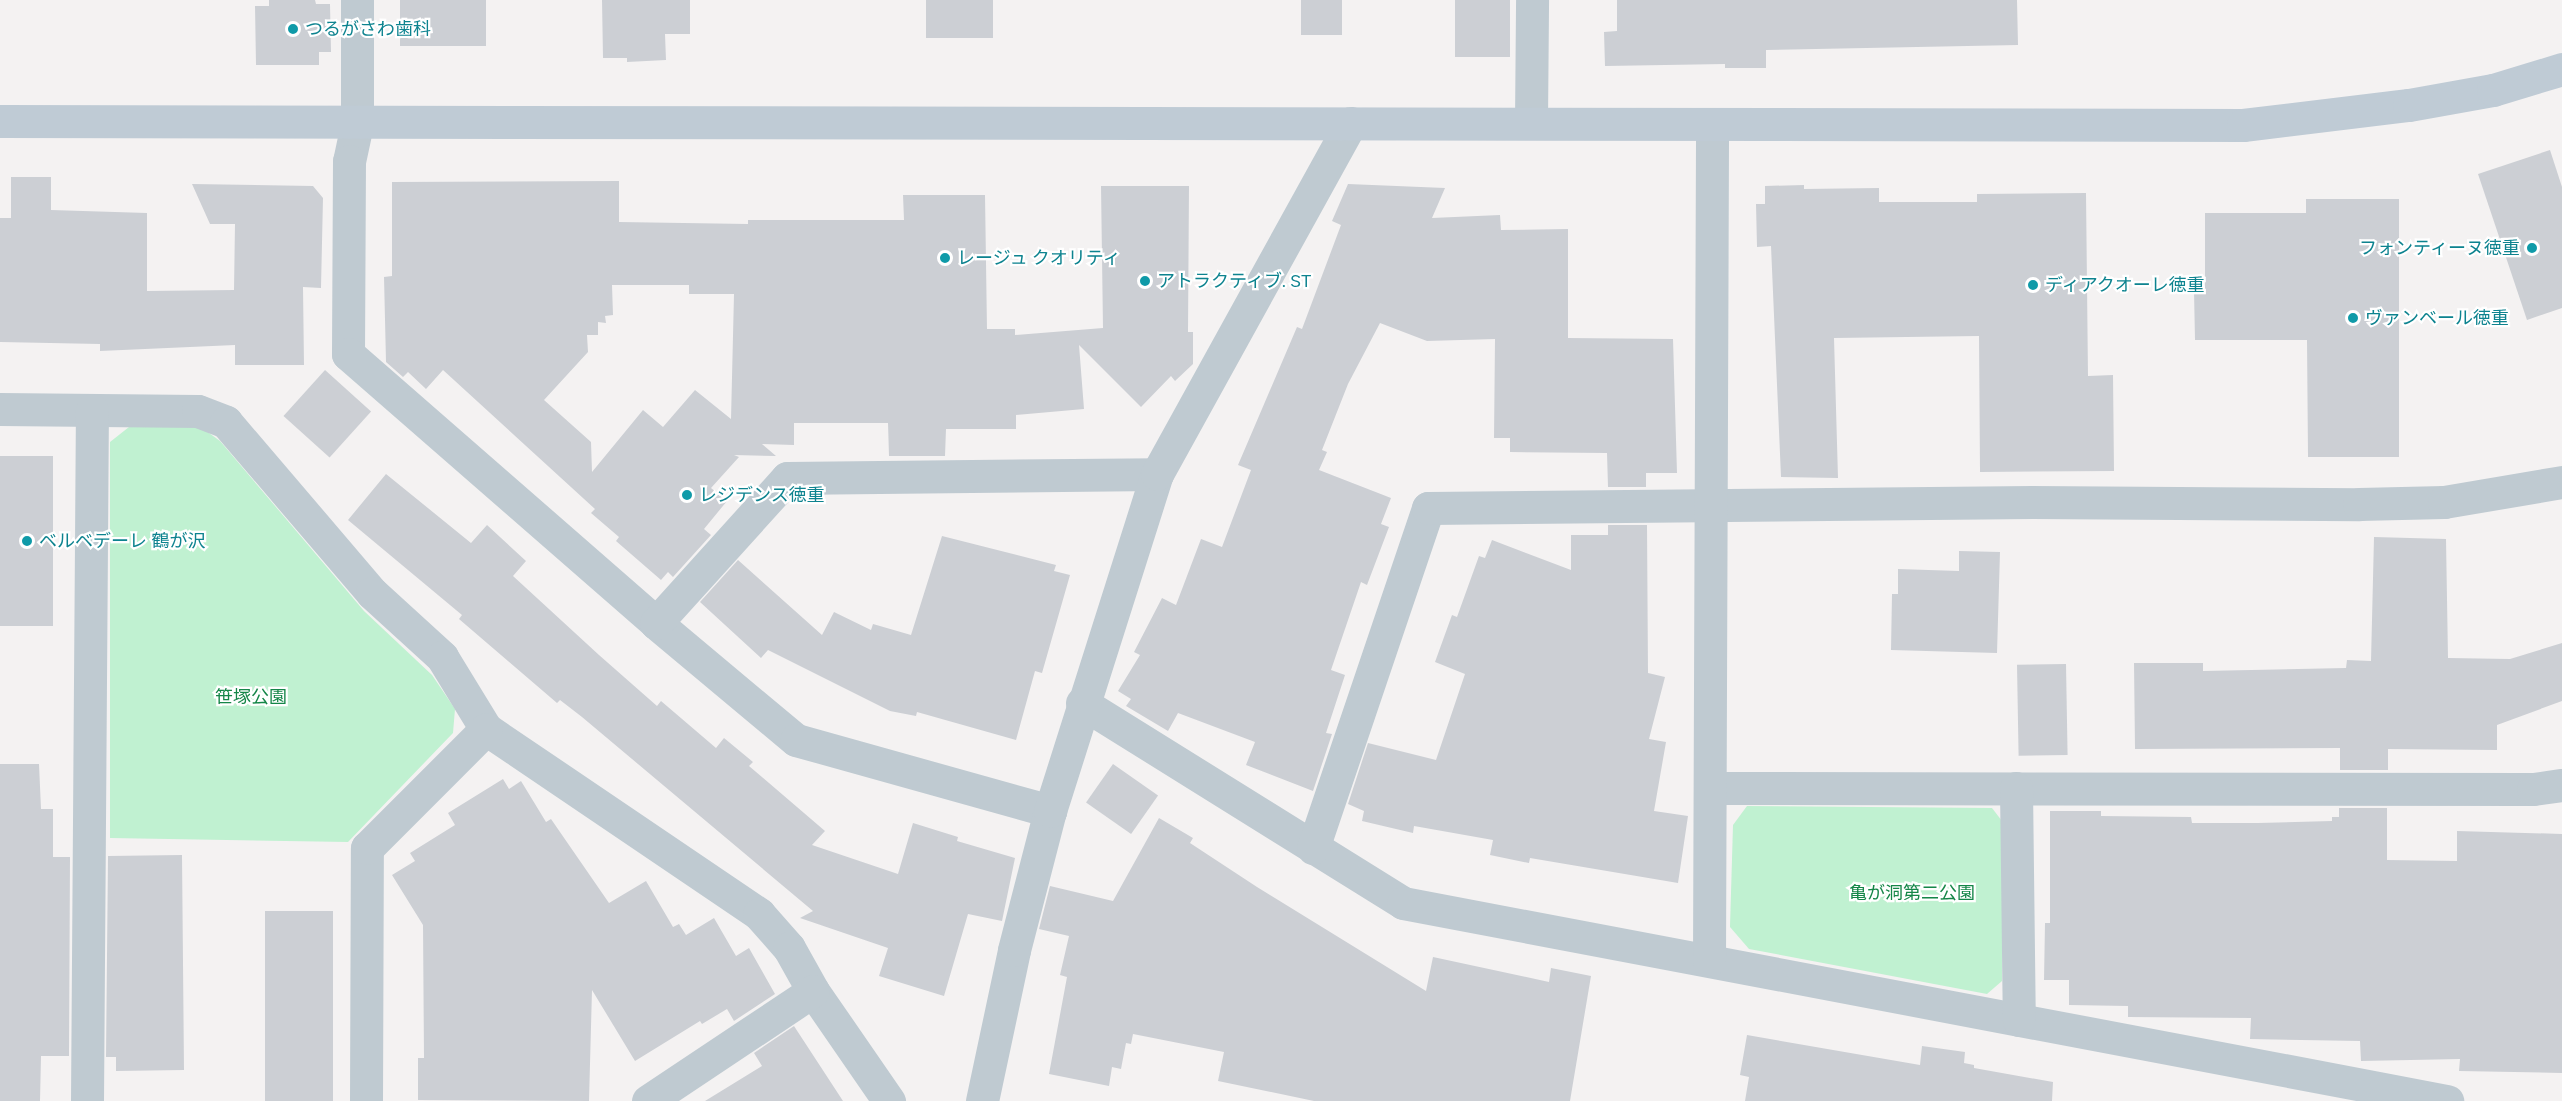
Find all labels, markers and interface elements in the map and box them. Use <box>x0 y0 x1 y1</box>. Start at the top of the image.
place label: つるがさわ歯科 <box>305 18 431 40</box>
marker: つるがさわ歯科 <box>286 22 300 36</box>
place label: フォンティーヌ徳重 <box>2358 237 2520 259</box>
marker: フォンティーヌ徳重 <box>2525 241 2539 255</box>
place label: レージュ クオリティ <box>957 247 1123 269</box>
marker: レージュ クオリティ <box>938 251 952 265</box>
place label: アトラクティブ. ST <box>1157 270 1312 292</box>
marker: アトラクティブ. ST <box>1138 274 1152 288</box>
place label: ディアクオーレ徳重 <box>2045 274 2207 296</box>
marker: ディアクオーレ徳重 <box>2026 278 2040 292</box>
place label: ヴァンベール徳重 <box>2365 307 2509 329</box>
marker: ヴァンベール徳重 <box>2346 311 2360 325</box>
place label: レジデンス徳重 <box>699 484 825 506</box>
marker: レジデンス徳重 <box>680 488 694 502</box>
place label: ベルベデーレ 鶴が沢 <box>39 530 205 552</box>
marker: ベルベデーレ 鶴が沢 <box>20 534 34 548</box>
park label: 笹塚公園 <box>215 686 287 708</box>
park label: 亀が洞第二公園 <box>1849 882 1975 904</box>

